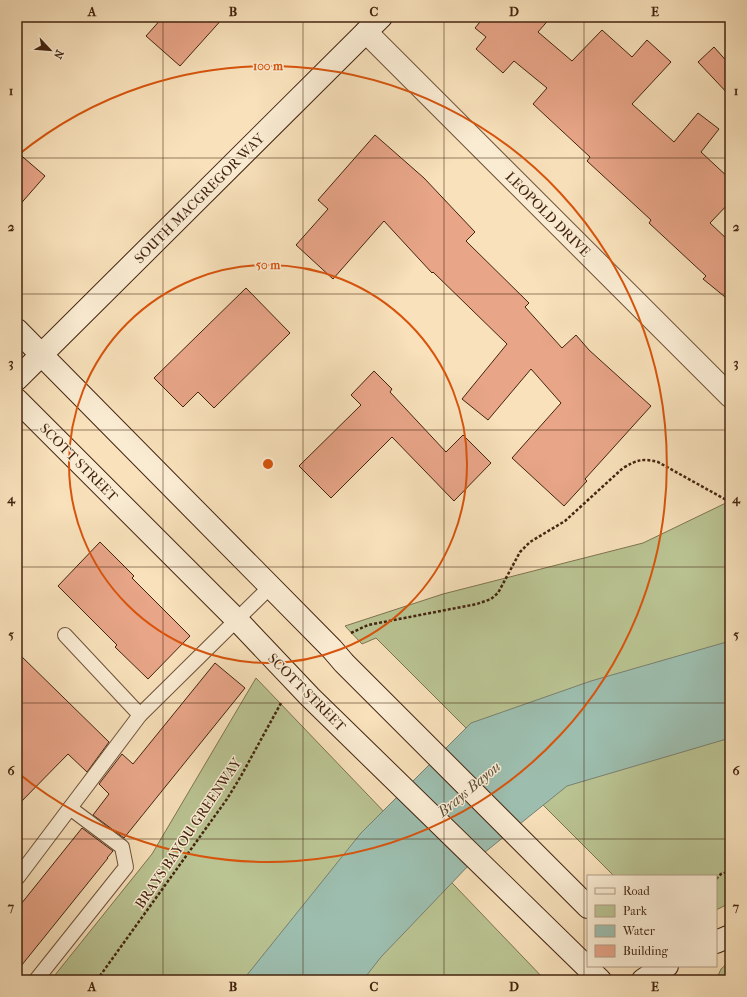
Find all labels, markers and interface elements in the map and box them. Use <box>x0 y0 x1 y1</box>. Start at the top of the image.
text: A <box>87 4 97 19</box>
text: B <box>229 4 238 19</box>
text: C <box>370 4 379 19</box>
text: D <box>509 4 519 19</box>
text: E <box>651 4 659 19</box>
north arrow <box>30 30 70 70</box>
text: N <box>51 48 66 61</box>
text: 100 m <box>253 59 284 73</box>
text: 1 <box>9 83 14 98</box>
text: 1 <box>734 83 739 98</box>
street label: SOUTH MACGREGOR WAY <box>131 129 268 267</box>
street label: LEOPOLD DRIVE <box>502 168 594 261</box>
text: 2 <box>8 219 15 234</box>
text: 2 <box>733 219 740 234</box>
text: 50 m <box>256 258 281 272</box>
text: 3 <box>8 355 14 371</box>
text: 3 <box>733 355 739 371</box>
street label: SCOTT STREET <box>36 420 122 505</box>
centre of rings <box>261 457 275 471</box>
text: 4 <box>6 491 16 507</box>
text: 4 <box>731 491 741 507</box>
text: 5 <box>8 627 14 642</box>
text: 5 <box>733 627 739 642</box>
street label: SCOTT STREET <box>264 650 350 735</box>
street label: BRAYS BAYOU GREENWAY <box>132 754 245 912</box>
water label: Brays Bayou <box>433 757 504 821</box>
text: 6 <box>7 763 15 778</box>
text: 6 <box>732 763 740 778</box>
legend <box>587 875 717 967</box>
text: Road <box>623 884 650 898</box>
text: 7 <box>7 899 15 914</box>
text: 7 <box>732 899 740 914</box>
text: Park <box>623 904 648 918</box>
text: Water <box>622 924 656 938</box>
text: Building <box>623 944 668 958</box>
text: A <box>87 979 97 994</box>
text: B <box>229 979 238 994</box>
text: C <box>370 979 379 994</box>
text: D <box>509 979 519 994</box>
text: E <box>651 979 659 994</box>

